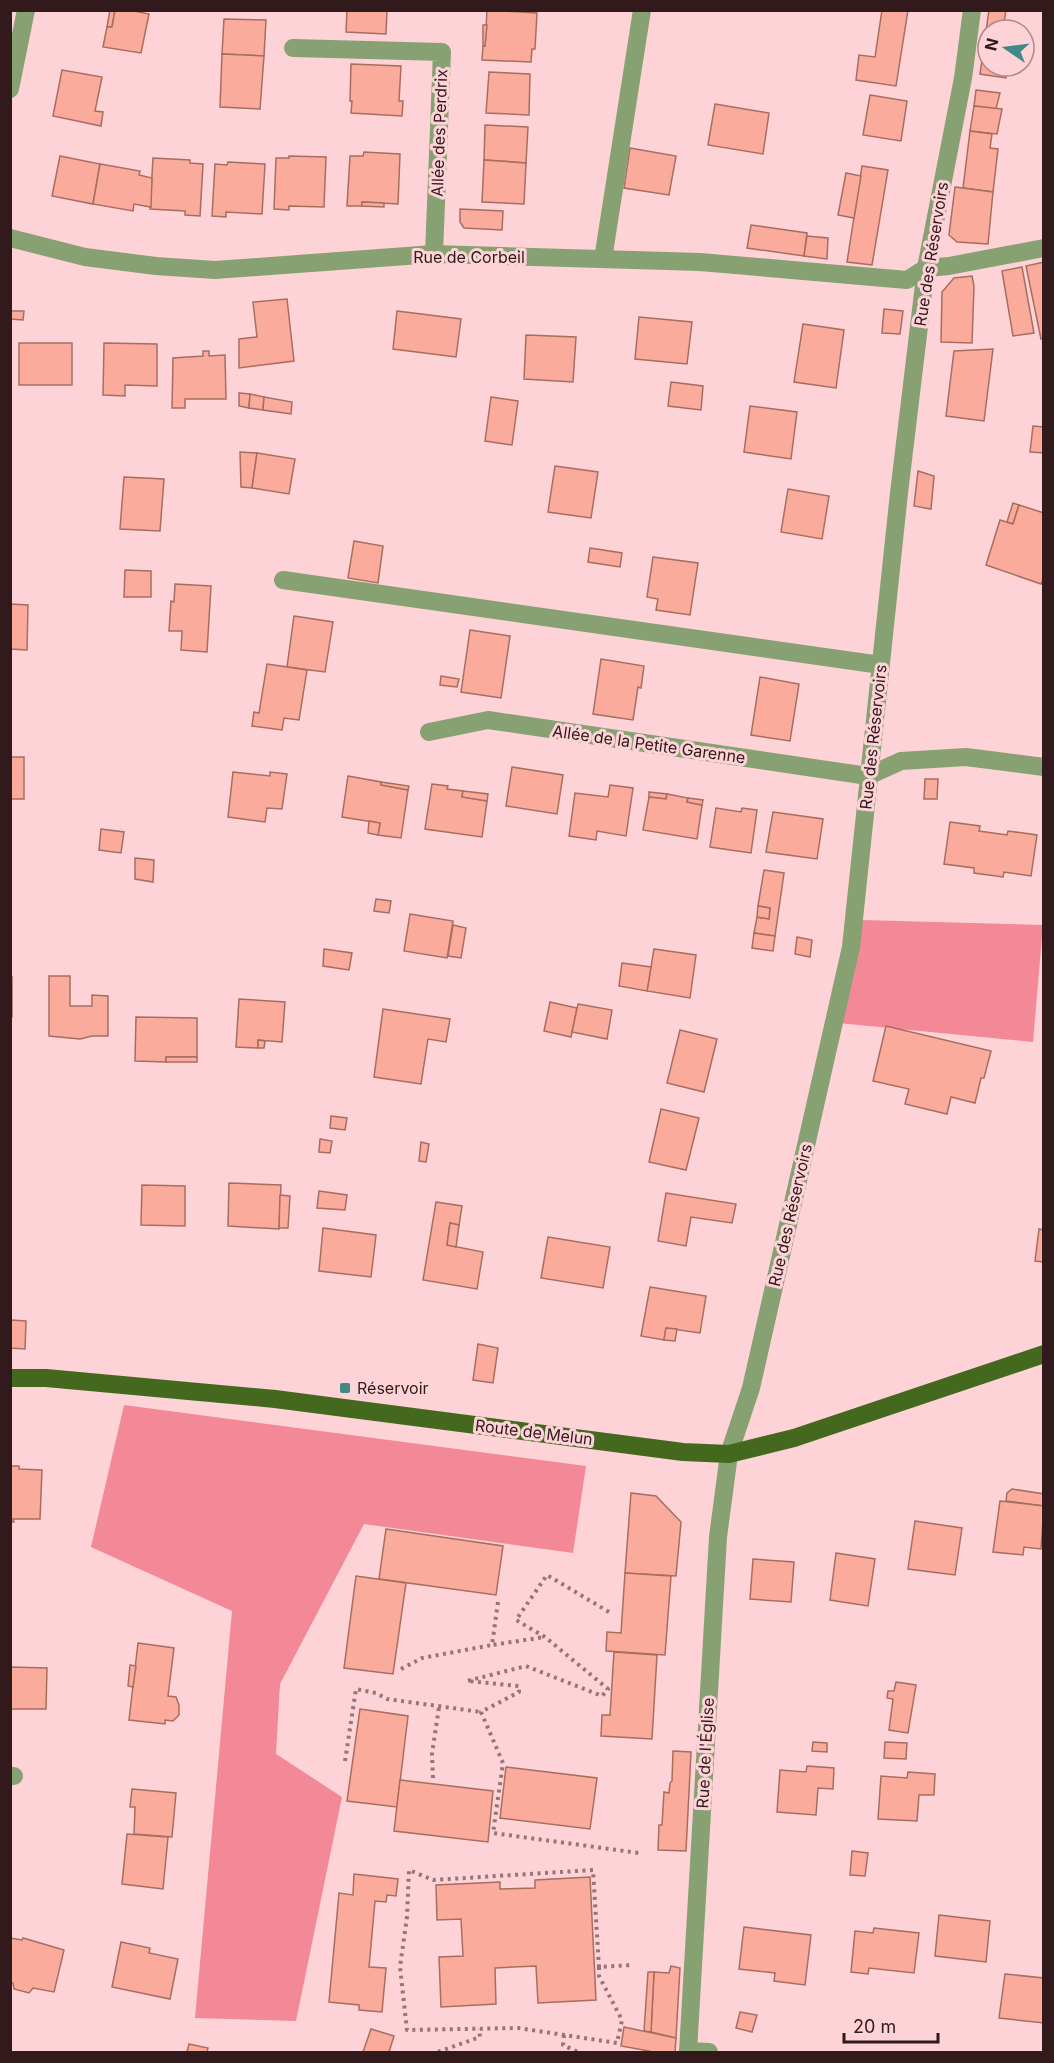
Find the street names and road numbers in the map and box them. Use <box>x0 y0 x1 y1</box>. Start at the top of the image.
street label: Allée des Perdrix <box>427 68 451 197</box>
street label: Rue des Réservoirs <box>910 180 952 328</box>
street label: Rue de Corbeil <box>413 247 525 267</box>
street label: Rue des Réservoirs <box>855 663 891 811</box>
street label: Allée de la Petite Garenne <box>551 721 747 767</box>
street label: Rue des Réservoirs <box>764 1142 816 1288</box>
street label: Route de Melun <box>474 1415 594 1449</box>
street label: Rue de l'Église <box>692 1697 718 1809</box>

